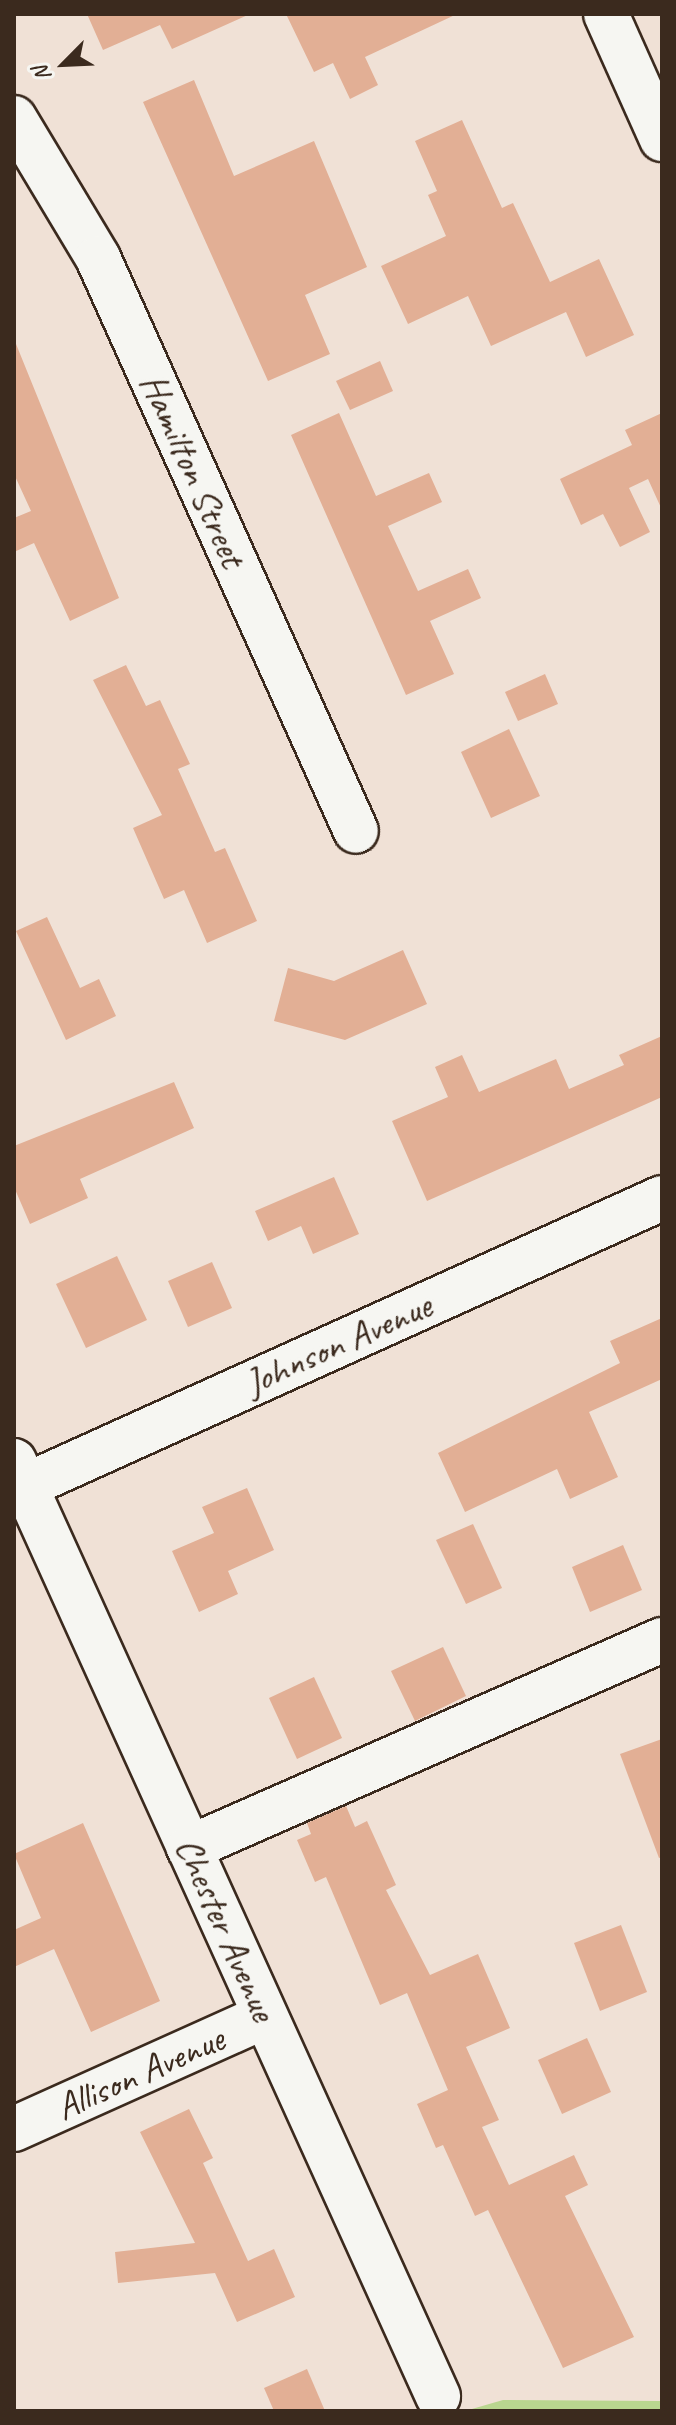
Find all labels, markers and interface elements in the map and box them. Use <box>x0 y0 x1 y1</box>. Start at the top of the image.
north arrow <box>24 24 104 104</box>
text: N <box>27 62 58 86</box>
street label: Hamilton Street <box>130 366 256 574</box>
street label: Johnson Avenue <box>238 1283 438 1405</box>
street label: Chester Avenue <box>165 1830 287 2028</box>
street label: Allison Avenue <box>49 2016 231 2130</box>

